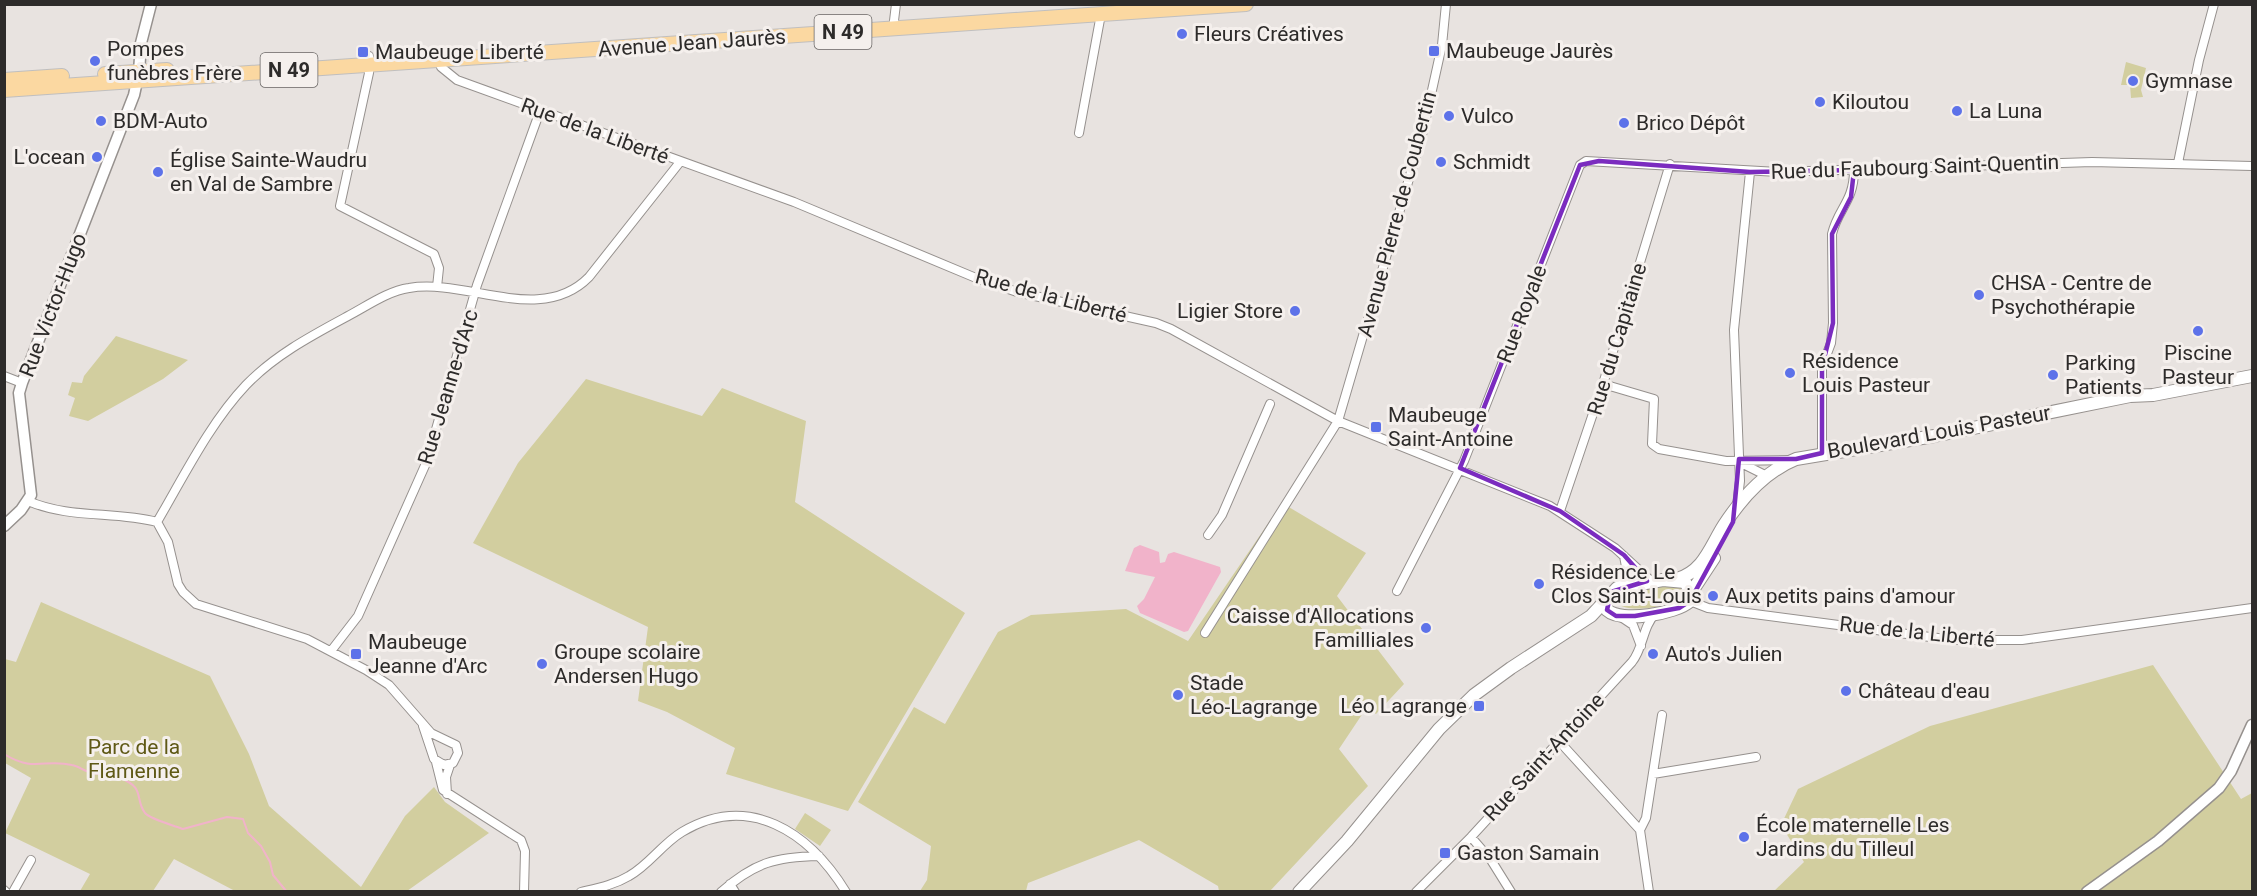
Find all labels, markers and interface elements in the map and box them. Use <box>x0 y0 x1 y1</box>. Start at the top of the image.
road number: N 49 <box>814 15 872 49</box>
place label: Fleurs Créatives <box>1194 22 1344 46</box>
street label: Avenue Jean Jaurès <box>597 24 787 62</box>
marker: Fleurs Créatives <box>1175 27 1189 41</box>
place label: Pompes funèbres Frère <box>107 37 242 85</box>
place label: Maubeuge Jaurès <box>1446 39 1613 63</box>
place label: Maubeuge Liberté <box>375 40 544 64</box>
marker: Maubeuge Jaurès <box>1427 44 1441 58</box>
marker: Maubeuge Liberté <box>356 45 370 59</box>
road number: N 49 <box>260 53 318 87</box>
marker: Pompes funèbres Frère <box>88 54 102 68</box>
place label: Gymnase <box>2145 69 2233 93</box>
marker: Gymnase <box>2126 74 2140 88</box>
street label: Avenue Pierre de Coubertin <box>1353 89 1441 339</box>
place label: Kiloutou <box>1832 90 1909 114</box>
street label: Rue de la Liberté <box>518 93 672 169</box>
marker: Kiloutou <box>1813 95 1827 109</box>
place label: La Luna <box>1969 99 2042 123</box>
place label: Vulco <box>1461 104 1514 128</box>
marker: La Luna <box>1950 104 1964 118</box>
place label: BDM-Auto <box>113 109 208 133</box>
marker: Vulco <box>1442 109 1456 123</box>
place label: Brico Dépôt <box>1636 111 1745 135</box>
marker: BDM-Auto <box>94 114 108 128</box>
marker: Brico Dépôt <box>1617 116 1631 130</box>
place label: L'ocean <box>14 145 85 169</box>
place label: Église Sainte-Waudru en Val de Sambre <box>170 148 367 196</box>
marker: L'ocean <box>90 150 104 164</box>
place label: Schmidt <box>1453 150 1530 174</box>
street label: Rue du Faubourg Saint-Quentin <box>1770 150 2060 184</box>
marker: Schmidt <box>1434 155 1448 169</box>
marker: Église Sainte-Waudru en Val de Sambre <box>151 165 165 179</box>
street label: Rue Victor-Hugo <box>15 230 91 380</box>
street label: Rue du Capitaine <box>1582 260 1652 418</box>
street label: Rue Royale <box>1492 262 1552 366</box>
street label: Rue de la Liberté <box>973 264 1129 328</box>
place label: CHSA - Centre de Psychothérapie <box>1991 271 2152 319</box>
marker: CHSA - Centre de Psychothérapie <box>1972 288 1986 302</box>
place label: Ligier Store <box>1177 299 1283 323</box>
marker: Ligier Store <box>1288 304 1302 318</box>
street label: Rue Jeanne-d'Arc <box>413 306 483 468</box>
marker: Piscine Pasteur <box>2191 324 2205 338</box>
place label: Piscine Pasteur <box>2162 341 2234 389</box>
place label: Résidence Louis Pasteur <box>1802 349 1930 397</box>
place label: Parking Patients <box>2065 351 2142 399</box>
marker: Résidence Louis Pasteur <box>1783 366 1797 380</box>
marker: Parking Patients <box>2046 368 2060 382</box>
street label: Boulevard Louis Pasteur <box>1825 401 2053 463</box>
place label: Maubeuge Saint-Antoine <box>1388 403 1513 451</box>
marker: Maubeuge Saint-Antoine <box>1369 420 1383 434</box>
place label: Résidence Le Clos Saint-Louis <box>1551 560 1702 608</box>
marker: Résidence Le Clos Saint-Louis <box>1532 577 1546 591</box>
place label: Aux petits pains d'amour <box>1725 584 1955 608</box>
marker: Aux petits pains d'amour <box>1706 589 1720 603</box>
place label: Caisse d'Allocations Familliales <box>1227 604 1414 652</box>
street label: Rue de la Liberté <box>1838 612 1996 652</box>
marker: Caisse d'Allocations Familliales <box>1419 621 1433 635</box>
place label: Maubeuge Jeanne d'Arc <box>368 630 488 678</box>
place label: Groupe scolaire Andersen Hugo <box>554 640 700 688</box>
place label: Auto's Julien <box>1665 642 1782 666</box>
marker: Maubeuge Jeanne d'Arc <box>349 647 363 661</box>
marker: Auto's Julien <box>1646 647 1660 661</box>
marker: Groupe scolaire Andersen Hugo <box>535 657 549 671</box>
place label: Stade Léo-Lagrange <box>1190 671 1317 719</box>
place label: Château d'eau <box>1858 679 1990 703</box>
marker: Château d'eau <box>1839 684 1853 698</box>
marker: Stade Léo-Lagrange <box>1171 688 1185 702</box>
street label: Rue Saint-Antoine <box>1479 688 1609 826</box>
place label: Léo Lagrange <box>1340 694 1467 718</box>
marker: Léo Lagrange <box>1472 699 1486 713</box>
park label: Parc de la Flamenne <box>88 735 180 783</box>
place label: École maternelle Les Jardins du Tilleul <box>1756 813 1950 861</box>
marker: École maternelle Les Jardins du Tilleul <box>1737 830 1751 844</box>
place label: Gaston Samain <box>1457 841 1599 865</box>
marker: Gaston Samain <box>1438 846 1452 860</box>

